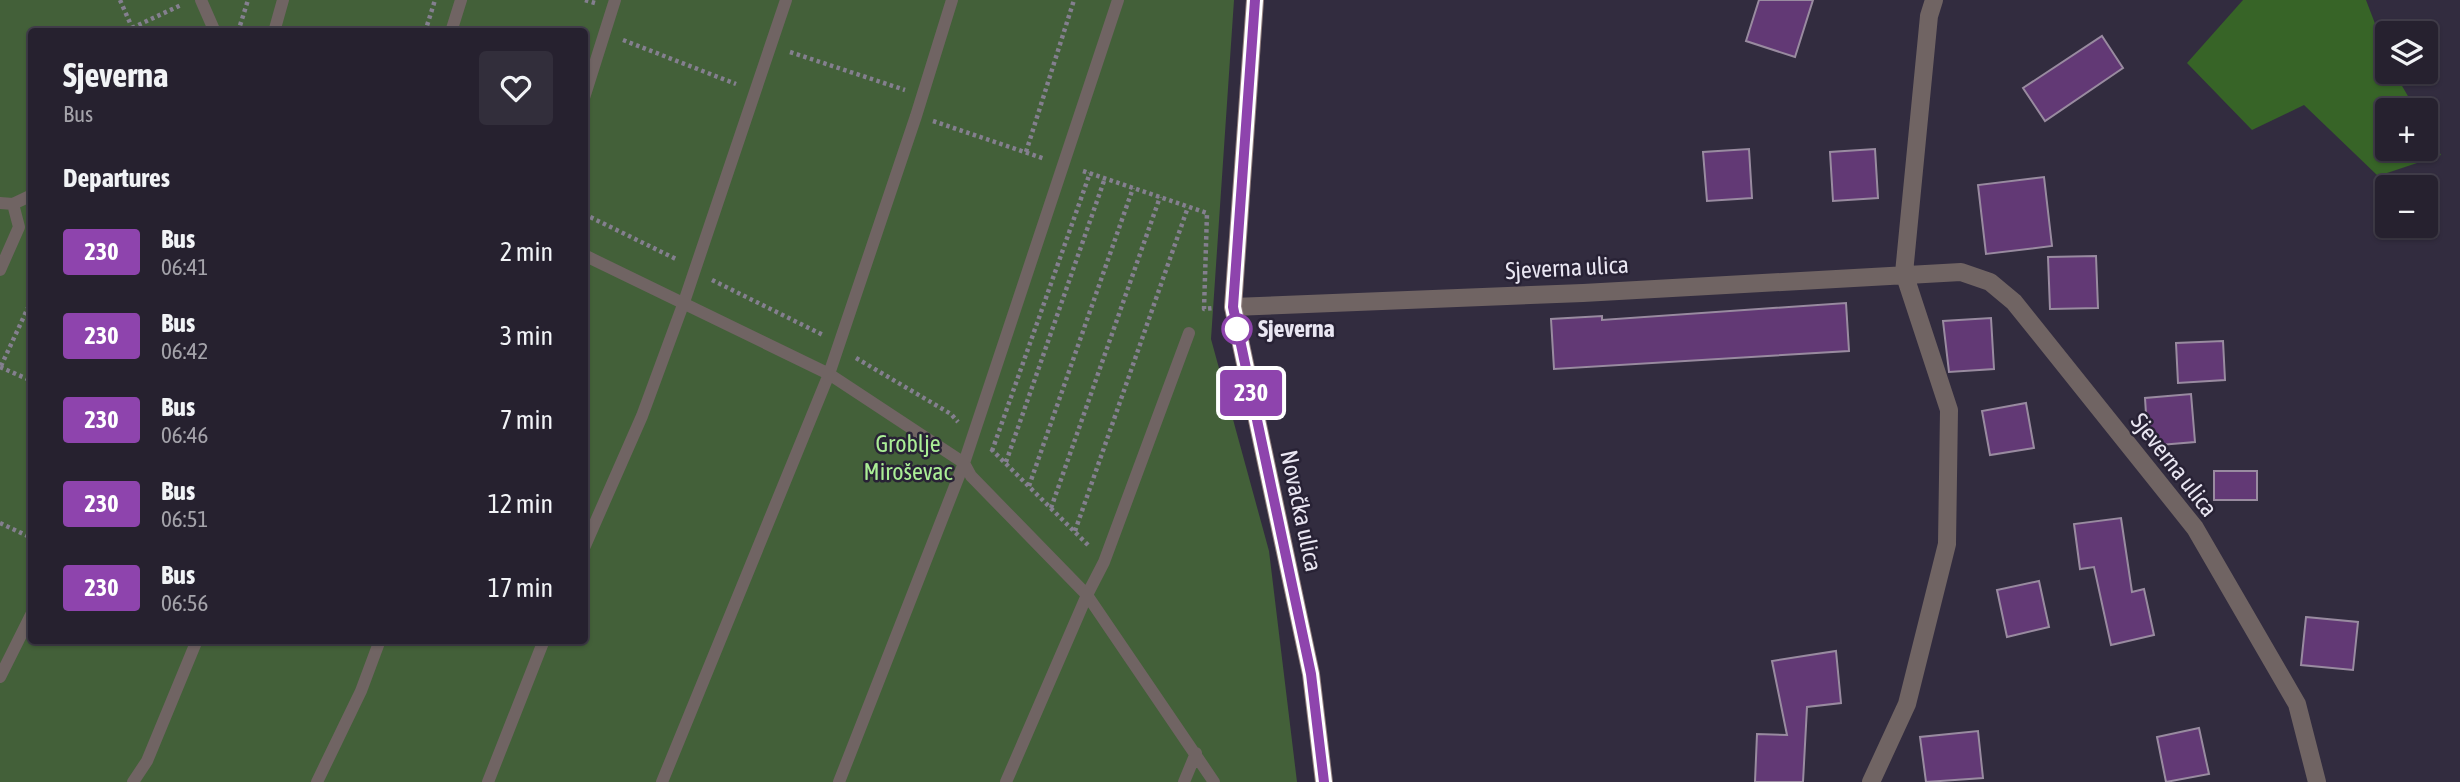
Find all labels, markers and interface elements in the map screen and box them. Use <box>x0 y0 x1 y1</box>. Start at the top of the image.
map controls <box>2375 21 2438 238</box>
button: layers <box>2375 21 2438 84</box>
button: heart <box>479 51 553 125</box>
text: Sjeverna <box>63 56 168 94</box>
button: + <box>2375 98 2438 161</box>
text: Bus <box>63 101 93 127</box>
text: Departures <box>63 163 170 193</box>
button: − <box>2375 175 2438 238</box>
text: Bus <box>161 224 195 254</box>
text: 2 min <box>500 237 553 267</box>
text: 230 <box>85 238 118 265</box>
street label: Sjeverna ulica <box>1505 251 1629 284</box>
text: 06:41 <box>161 254 208 280</box>
text: Bus <box>161 308 195 338</box>
marker: Sjeverna <box>1222 314 1252 344</box>
place label: Sjeverna <box>1258 315 1335 342</box>
text: 3 min <box>500 321 553 351</box>
text: 230 <box>85 322 118 349</box>
text: 06:42 <box>161 338 208 364</box>
line badge: 230 <box>1211 370 1291 416</box>
text: 230 <box>1234 379 1268 406</box>
text: Bus <box>161 392 195 422</box>
text: 7 min <box>500 405 553 435</box>
text: 230 <box>85 406 118 433</box>
street label: Sjeverna ulica <box>2126 408 2223 522</box>
text: 06:46 <box>161 422 208 448</box>
park label: Groblje Miroševac <box>864 430 953 485</box>
street label: Novačka ulica <box>1275 448 1328 574</box>
text: Bus <box>161 476 195 506</box>
text: 12 min <box>488 489 553 519</box>
text: 230 <box>85 490 118 517</box>
text: 06:51 <box>161 506 208 532</box>
text: Bus <box>161 560 195 590</box>
text: 17 min <box>488 573 553 603</box>
text: 230 <box>85 574 118 601</box>
text: 06:56 <box>161 590 208 616</box>

